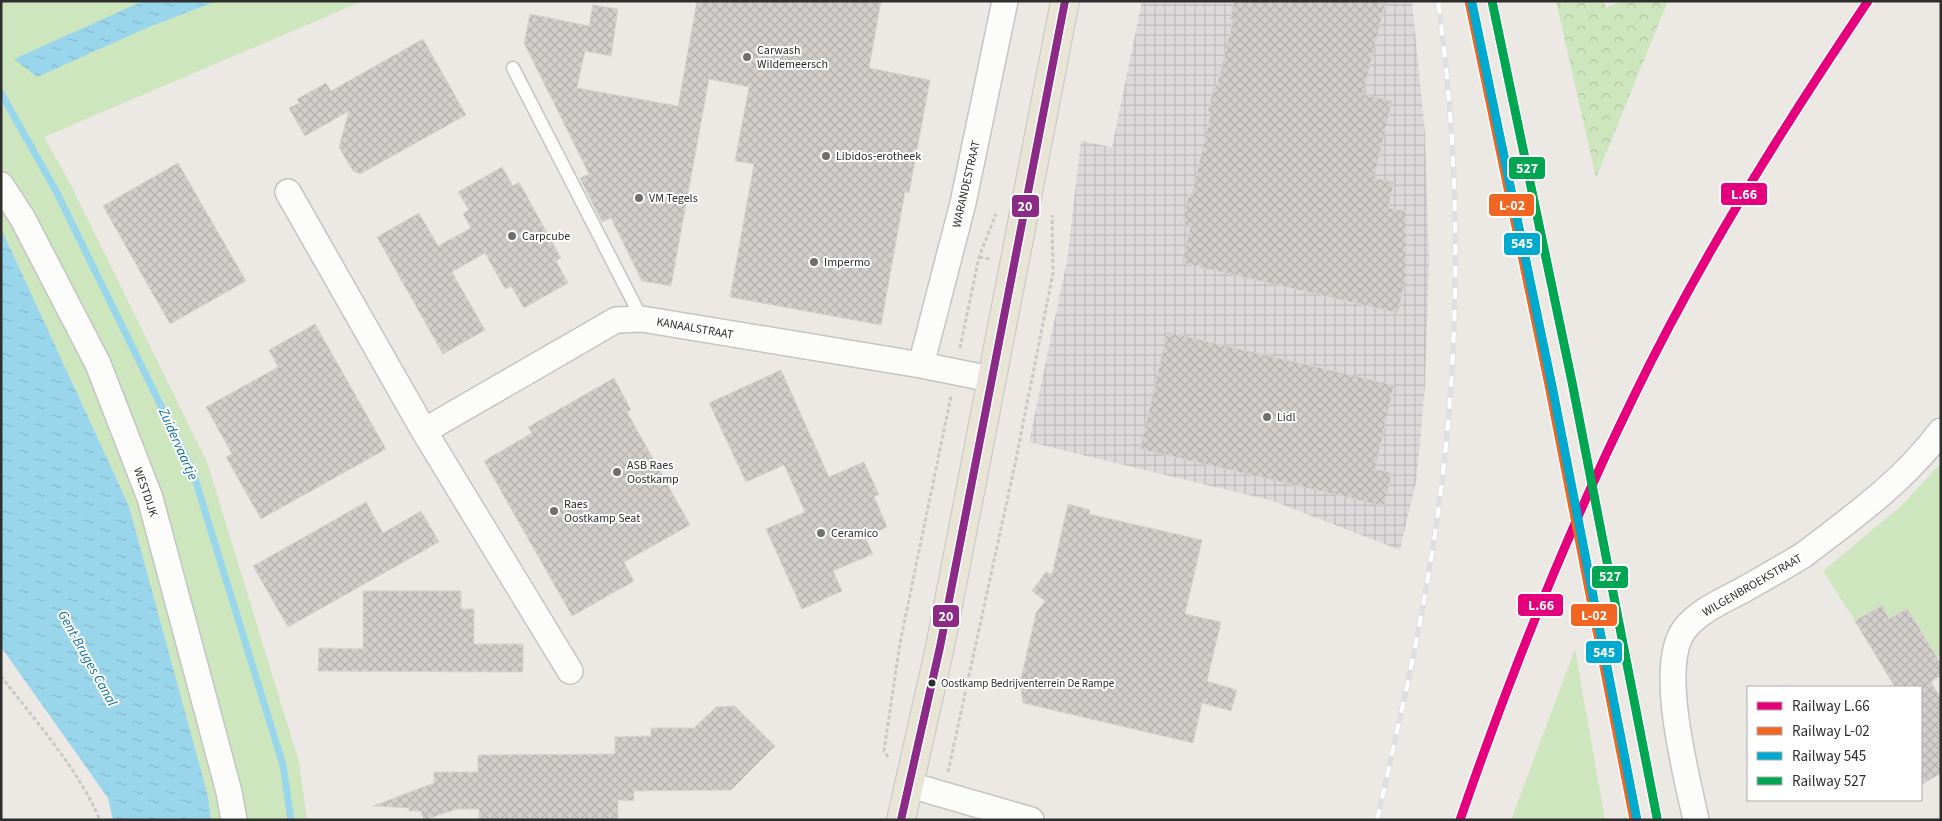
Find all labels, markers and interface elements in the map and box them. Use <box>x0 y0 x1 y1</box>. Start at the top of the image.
place label: Carwash Wildemeersch <box>757 42 828 73</box>
marker: Carwash Wildemeersch <box>741 51 753 63</box>
street label: WARANDESTRAAT <box>948 138 985 229</box>
place label: Libidos-erotheek <box>836 148 921 165</box>
marker: Libidos-erotheek <box>820 150 832 162</box>
line badge: 527 <box>1508 156 1546 180</box>
text: 527 <box>1516 159 1538 179</box>
line badge: L.66 <box>1720 182 1768 206</box>
text: L.66 <box>1731 185 1757 205</box>
place label: VM Tegels <box>649 190 698 207</box>
marker: VM Tegels <box>633 192 645 204</box>
line badge: L-02 <box>1488 193 1535 217</box>
line badge: 20 <box>1011 194 1040 218</box>
text: L-02 <box>1499 196 1525 216</box>
text: 20 <box>1018 197 1032 217</box>
place label: Carpcube <box>522 228 570 245</box>
marker: Carpcube <box>506 230 518 242</box>
line badge: 545 <box>1503 232 1541 256</box>
text: 545 <box>1511 234 1533 254</box>
place label: Impermo <box>824 254 870 271</box>
marker: Impermo <box>808 256 820 268</box>
street label: KANAALSTRAAT <box>655 313 735 344</box>
water label: Zuidervaartje <box>153 404 203 484</box>
place label: Lidl <box>1277 409 1296 426</box>
marker: Lidl <box>1261 411 1273 423</box>
place label: ASB Raes Oostkamp <box>627 457 679 488</box>
street label: WESTDIJK <box>129 465 162 519</box>
marker: ASB Raes Oostkamp <box>611 466 623 478</box>
place label: Raes Oostkamp Seat <box>564 496 640 527</box>
marker: Raes Oostkamp Seat <box>548 505 560 517</box>
place label: Ceramico <box>831 525 878 542</box>
marker: Ceramico <box>815 527 827 539</box>
street label: WILGENBROEKSTRAAT <box>1699 550 1806 621</box>
line badge: 527 <box>1591 565 1629 589</box>
text: 527 <box>1599 567 1621 587</box>
line badge: L.66 <box>1517 593 1564 617</box>
text: L.66 <box>1528 596 1554 616</box>
line badge: L-02 <box>1570 603 1618 627</box>
line badge: 20 <box>932 604 960 628</box>
text: L-02 <box>1581 606 1607 626</box>
water label: Gent-Bruges Canal <box>52 607 122 710</box>
text: 20 <box>939 607 953 627</box>
line badge: 545 <box>1585 640 1623 664</box>
text: 545 <box>1593 643 1615 663</box>
place label: Oostkamp Bedrijventerrein De Rampe <box>941 676 1115 691</box>
marker: Oostkamp Bedrijventerrein De Rampe <box>927 678 937 688</box>
legend <box>1747 686 1922 801</box>
text: Railway L.66 <box>1792 696 1870 717</box>
text: Railway L-02 <box>1792 721 1870 742</box>
text: Railway 545 <box>1792 746 1866 767</box>
text: Railway 527 <box>1792 771 1866 792</box>

